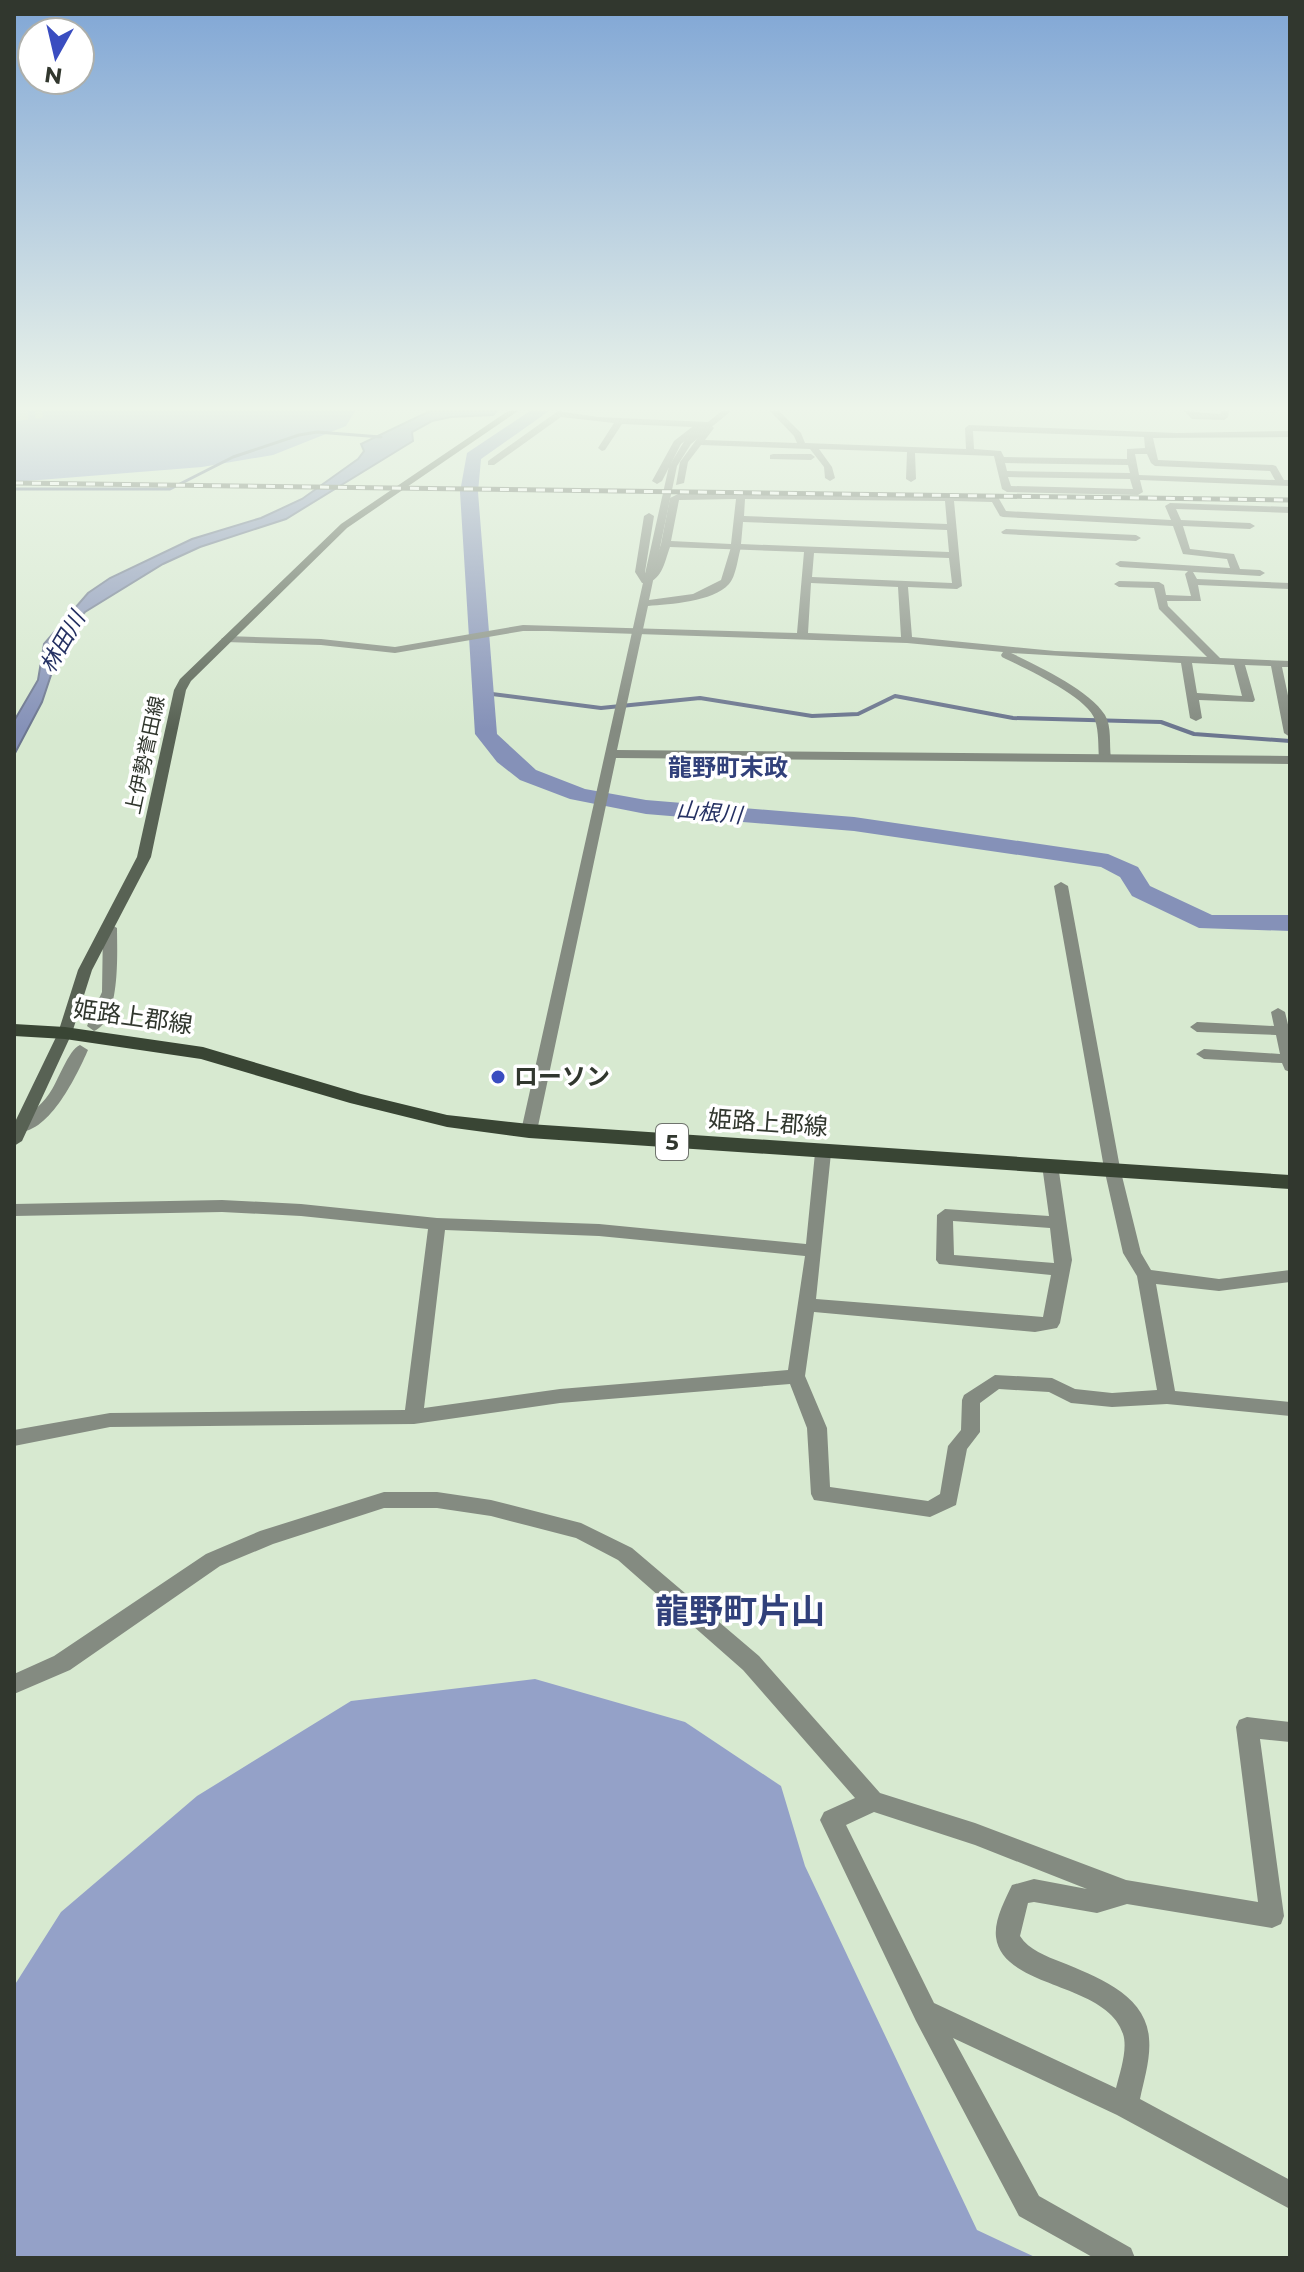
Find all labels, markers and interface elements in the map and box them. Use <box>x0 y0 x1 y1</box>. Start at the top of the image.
north arrow <box>16 16 96 96</box>
text: N <box>43 61 64 90</box>
water label: 林田川 <box>34 605 92 678</box>
street label: 上伊勢誉田線 <box>121 694 169 816</box>
district label: 龍野町末政 <box>668 753 788 782</box>
water label: 山根川 <box>675 796 745 829</box>
street label: 姫路上郡線 <box>72 994 195 1039</box>
place label: ローソン <box>514 1062 610 1091</box>
marker: ローソン <box>489 1068 507 1086</box>
street label: 姫路上郡線 <box>707 1104 829 1141</box>
road number: 5 <box>656 1124 688 1160</box>
district label: 龍野町片山 <box>655 1590 825 1632</box>

